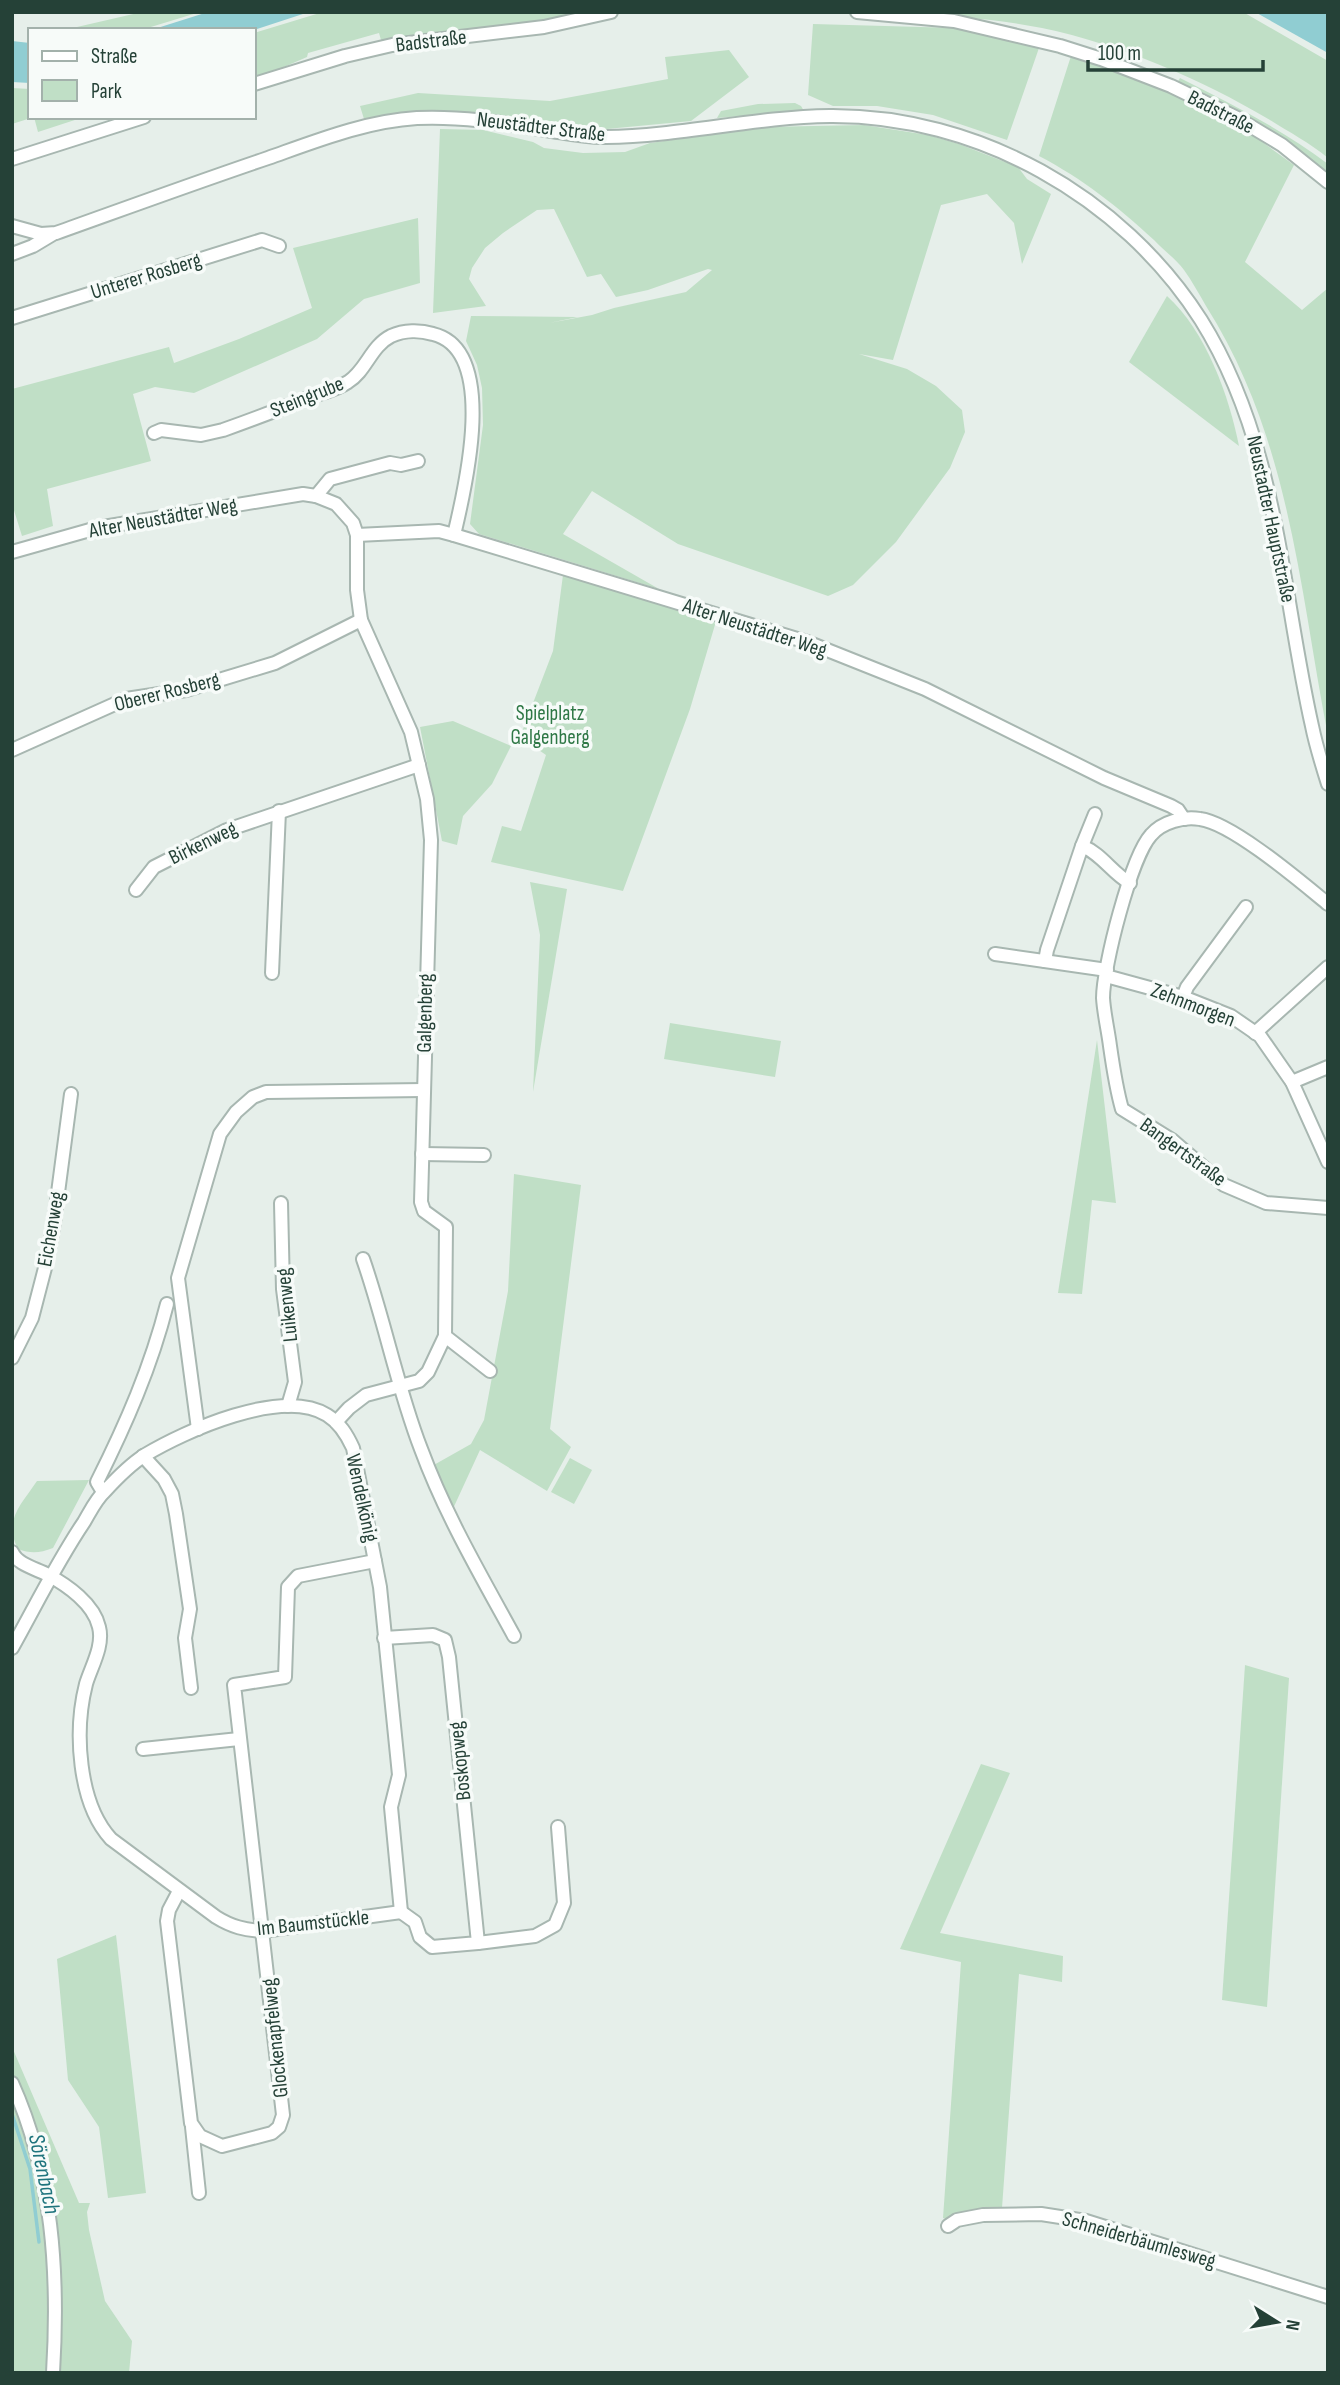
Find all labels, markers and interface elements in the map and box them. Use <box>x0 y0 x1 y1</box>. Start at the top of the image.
street label: Badstraße <box>394 24 468 58</box>
legend <box>28 28 256 119</box>
scale bar <box>1088 28 1263 72</box>
text: 100 m <box>1098 41 1141 66</box>
text: Straße <box>91 44 137 69</box>
text: Park <box>91 79 122 104</box>
street label: Badstraße <box>1184 85 1258 139</box>
street label: Neustädter Straße <box>475 107 607 147</box>
street label: Unterer Rosberg <box>88 247 204 305</box>
street label: Steingrube <box>267 371 347 423</box>
street label: Neustadter Hauptstraße <box>1241 433 1301 605</box>
street label: Alter Neustädter Weg <box>86 493 239 544</box>
street label: Alter Neustädter Weg <box>679 593 830 663</box>
street label: Oberer Rosberg <box>112 667 222 717</box>
park label: Spielplatz Galgenberg <box>510 701 590 750</box>
street label: Birkenweg <box>165 816 241 870</box>
street label: Galgenberg <box>412 973 438 1053</box>
street label: Zehnmorgen <box>1147 978 1239 1032</box>
street label: Bangertstraße <box>1135 1112 1231 1192</box>
street label: Eichenweg <box>32 1189 70 1269</box>
street label: Luikenweg <box>271 1267 303 1343</box>
street label: Wendelkönig <box>340 1452 384 1544</box>
street label: Boskopweg <box>443 1720 477 1802</box>
street label: Im Baumstückle <box>256 1905 370 1941</box>
street label: Glockenapfelweg <box>256 1977 294 2099</box>
water label: Sörenbach <box>22 2131 66 2217</box>
street label: Schneiderbäumlesweg <box>1059 2206 1219 2274</box>
north arrow <box>1242 2287 1312 2357</box>
text: N <box>1280 2318 1304 2332</box>

